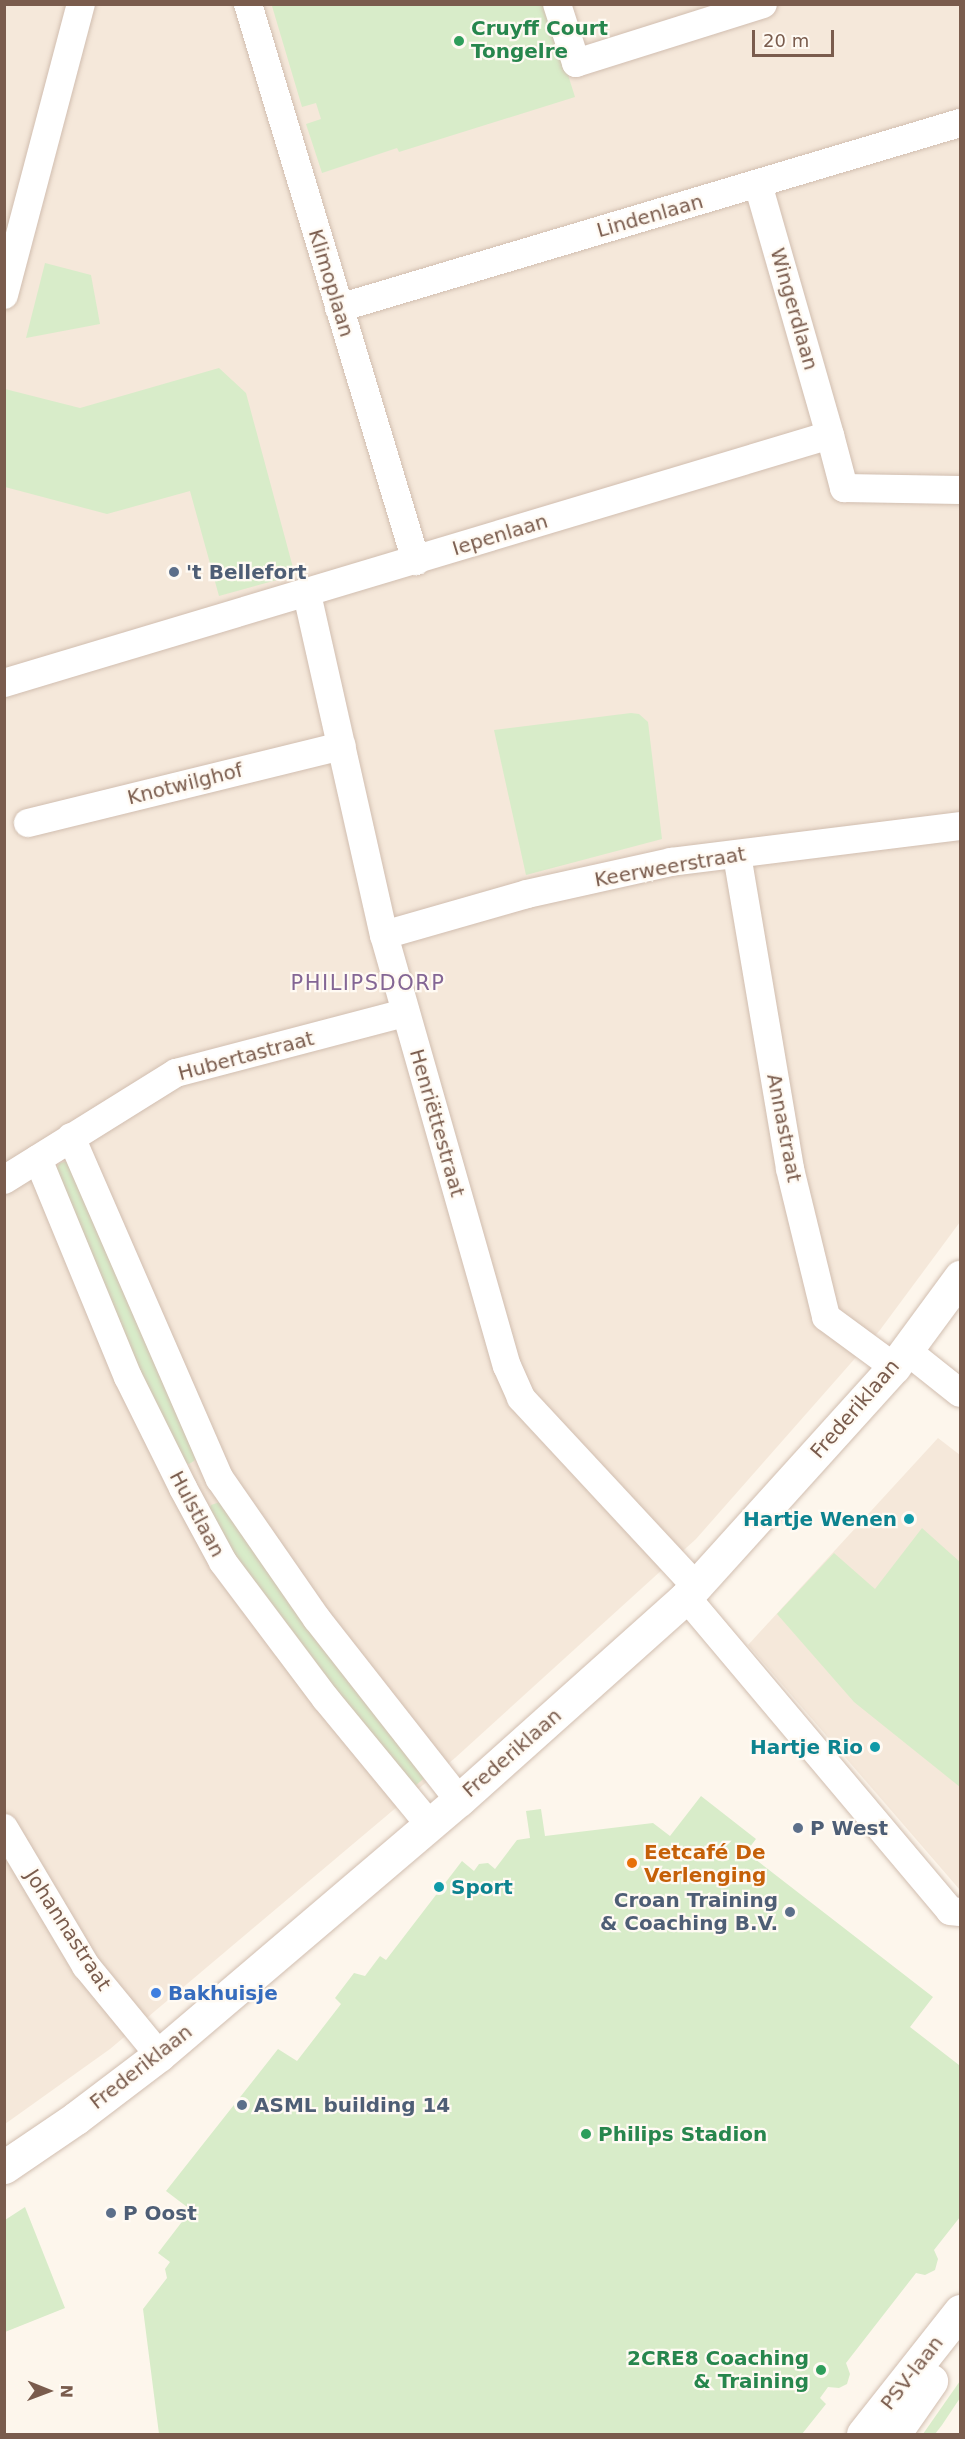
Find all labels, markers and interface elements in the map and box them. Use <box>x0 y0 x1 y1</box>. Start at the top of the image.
place label: Cruyff Court Tongelre <box>471 17 608 64</box>
scale bar <box>755 18 838 56</box>
text: 20 m <box>763 30 809 51</box>
marker: Cruyff Court Tongelre <box>452 34 466 48</box>
street label: Lindenlaan <box>594 189 706 243</box>
street label: Klimoplaan <box>303 226 359 340</box>
street label: Wingerdlaan <box>765 245 823 373</box>
street label: Iepenlaan <box>449 509 551 561</box>
place label: 't Bellefort <box>186 560 307 584</box>
marker: 't Bellefort <box>167 565 181 579</box>
street label: Knotwilghof <box>125 758 245 810</box>
street label: Keerweerstraat <box>593 842 747 892</box>
district label: PHILIPSDORP <box>291 970 445 996</box>
street label: Hubertastraat <box>175 1026 317 1086</box>
street label: Henriëttestraat <box>404 1046 470 1200</box>
street label: Annastraat <box>762 1072 806 1184</box>
street label: Frederiklaan <box>806 1355 904 1463</box>
street label: Hulstlaan <box>164 1467 230 1561</box>
place label: Hartje Wenen <box>743 1507 897 1531</box>
marker: Hartje Wenen <box>902 1512 916 1526</box>
street label: Frederiklaan <box>458 1704 566 1802</box>
place label: Hartje Rio <box>750 1735 863 1759</box>
marker: Hartje Rio <box>868 1740 882 1754</box>
place label: P West <box>810 1816 888 1840</box>
marker: P West <box>791 1821 805 1835</box>
place label: Eetcafé De Verlenging <box>644 1840 766 1887</box>
marker: Eetcafé De Verlenging <box>625 1856 639 1870</box>
street label: Johannastraat <box>20 1865 116 1995</box>
place label: Sport <box>451 1875 513 1899</box>
marker: Sport <box>432 1880 446 1894</box>
place label: Croan Training & Coaching B.V. <box>600 1888 778 1935</box>
marker: Croan Training & Coaching B.V. <box>783 1905 797 1919</box>
place label: Bakhuisje <box>168 1981 278 2005</box>
marker: Bakhuisje <box>149 1986 163 2000</box>
street label: Frederiklaan <box>85 2020 197 2114</box>
place label: ASML building 14 <box>254 2093 450 2117</box>
marker: ASML building 14 <box>235 2098 249 2112</box>
place label: Philips Stadion <box>598 2122 767 2146</box>
marker: Philips Stadion <box>579 2127 593 2141</box>
place label: P Oost <box>123 2201 197 2225</box>
marker: P Oost <box>104 2206 118 2220</box>
street label: PSV-laan <box>876 2331 948 2415</box>
place label: 2CRE8 Coaching & Training <box>627 2346 809 2393</box>
north arrow <box>18 2361 78 2421</box>
marker: 2CRE8 Coaching & Training <box>814 2363 828 2377</box>
text: N <box>57 2384 76 2398</box>

